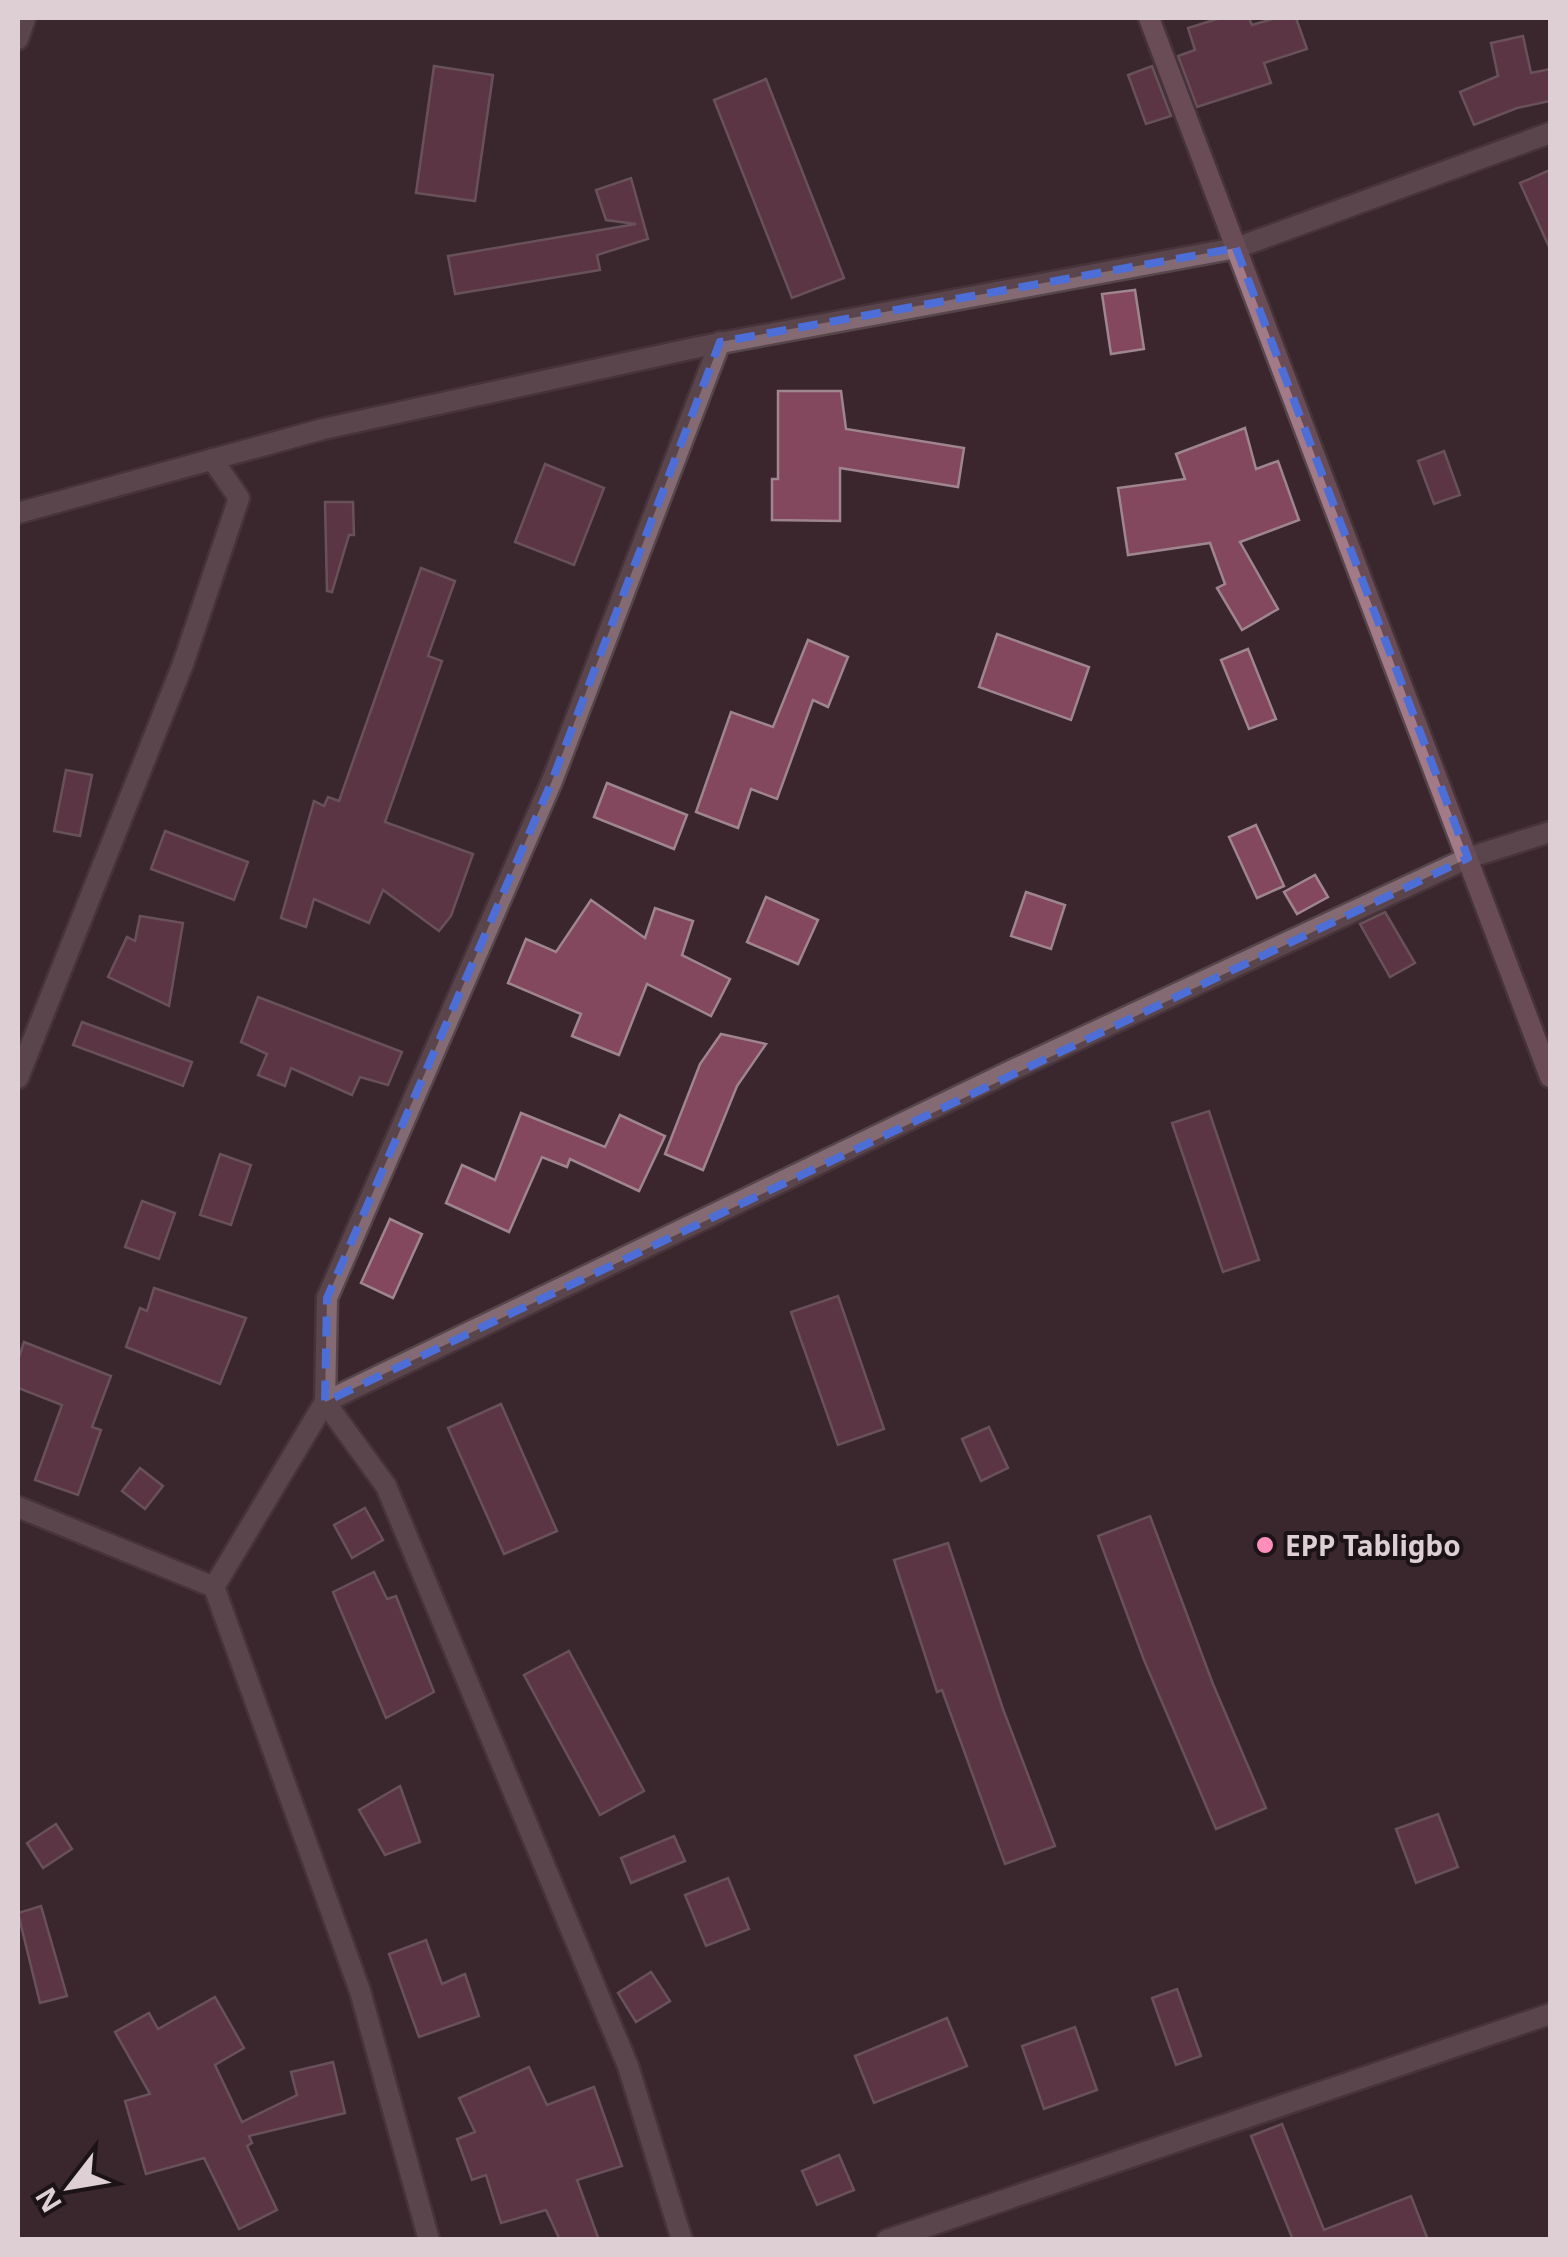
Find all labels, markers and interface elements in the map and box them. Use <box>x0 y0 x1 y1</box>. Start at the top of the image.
place label: EPP Tabligbo <box>1285 1526 1461 1564</box>
marker: EPP Tabligbo <box>1254 1534 1276 1556</box>
north arrow <box>20 2137 120 2237</box>
text: N <box>26 2181 70 2220</box>

